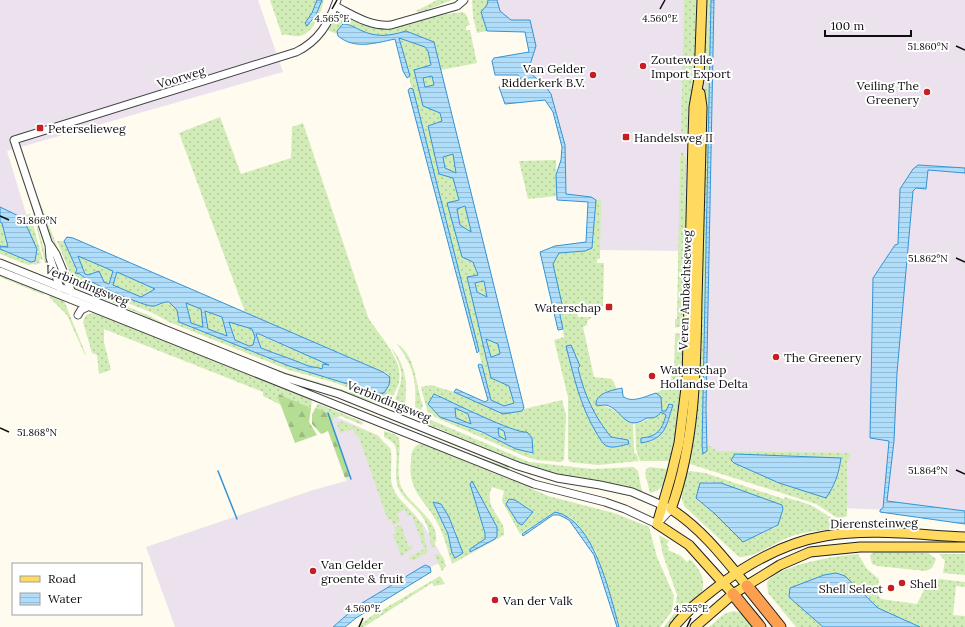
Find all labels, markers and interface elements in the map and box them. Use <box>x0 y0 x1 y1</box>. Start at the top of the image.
text: 4.565°E <box>315 12 349 25</box>
text: 4.560°E <box>642 12 678 25</box>
scale bar <box>825 12 911 38</box>
text: 100 m <box>831 18 864 33</box>
text: 51.860°N <box>908 40 949 53</box>
place label: Zoutewelle Import Export <box>651 52 731 81</box>
place label: Van Gelder Ridderkerk B.V. <box>501 61 586 90</box>
marker: Zoutewelle Import Export <box>638 61 648 71</box>
street label: Voorweg <box>154 63 207 92</box>
marker: Van Gelder Ridderkerk B.V. <box>588 70 598 80</box>
place label: Veiling The Greenery <box>856 78 920 107</box>
marker: Veiling The Greenery <box>922 87 932 97</box>
place label: Peterselieweg <box>48 121 126 136</box>
marker: Peterselieweg <box>35 123 45 133</box>
place label: Handelsweg II <box>634 130 713 145</box>
marker: Handelsweg II <box>621 132 631 142</box>
text: 51.866°N <box>17 214 58 227</box>
street label: Veren Ambachtseweg <box>675 229 695 351</box>
text: 51.862°N <box>908 252 948 265</box>
street label: Verbindingsweg <box>42 261 132 309</box>
place label: Waterschap <box>535 300 601 315</box>
marker: Waterschap <box>604 302 614 312</box>
place label: The Greenery <box>784 350 862 365</box>
marker: The Greenery <box>771 352 781 362</box>
place label: Waterschap Hollandse Delta <box>660 362 748 391</box>
marker: Waterschap Hollandse Delta <box>647 371 657 381</box>
street label: Verbindingsweg <box>344 377 434 425</box>
text: 51.868°N <box>17 426 57 439</box>
text: 51.864°N <box>908 464 948 477</box>
street label: Dierensteinweg <box>830 515 918 531</box>
place label: Van Gelder groente & fruit <box>320 557 404 586</box>
legend <box>12 563 142 615</box>
marker: Van Gelder groente & fruit <box>308 566 318 576</box>
text: Road <box>48 571 76 586</box>
place label: Shell <box>910 576 937 591</box>
marker: Shell <box>897 578 907 588</box>
place label: Shell Select <box>819 581 883 596</box>
marker: Shell Select <box>886 583 896 593</box>
text: Water <box>48 591 83 606</box>
place label: Van der Valk <box>502 593 573 608</box>
marker: Van der Valk <box>490 595 500 605</box>
text: 4.560°E <box>345 602 381 615</box>
text: 4.555°E <box>674 602 708 615</box>

